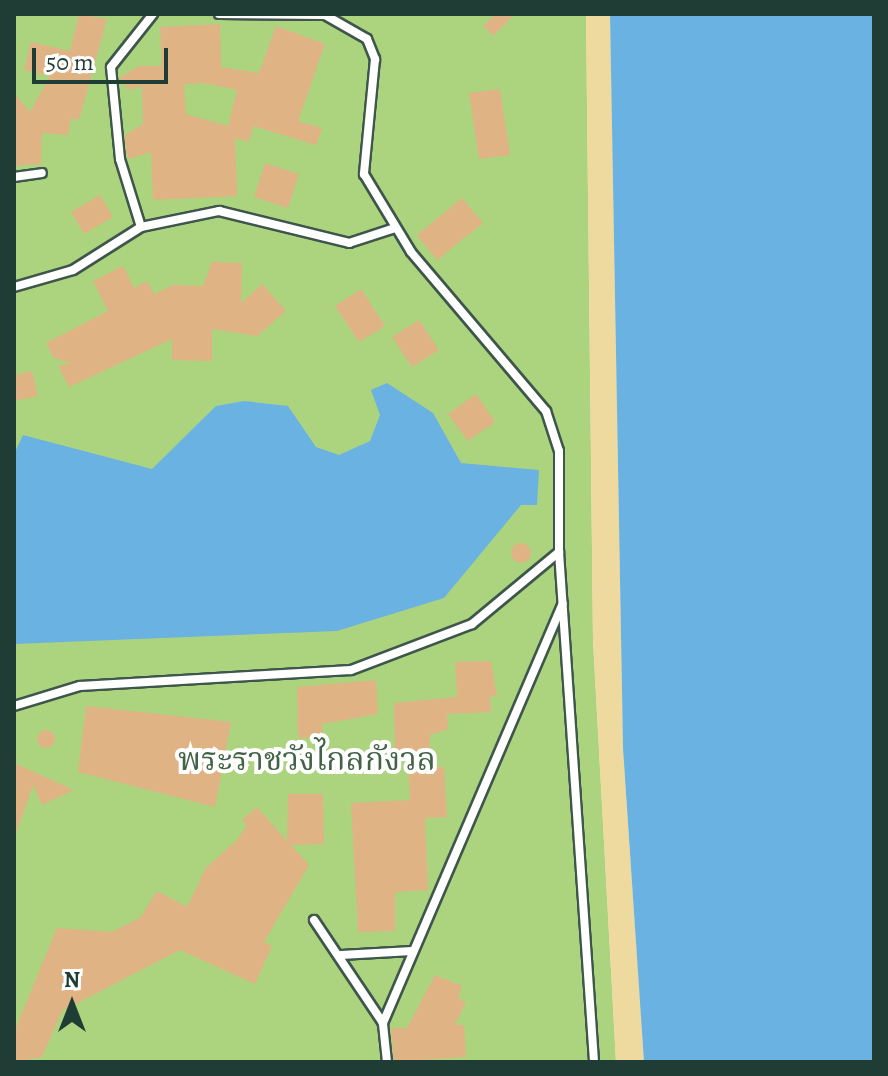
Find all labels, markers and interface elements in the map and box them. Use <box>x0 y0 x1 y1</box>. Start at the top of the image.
scale bar <box>36 32 172 82</box>
text: 50 m <box>46 46 94 78</box>
park label: พระราชวังไกลกังวล <box>178 740 436 778</box>
north arrow <box>32 964 112 1044</box>
text: N <box>64 965 80 995</box>

